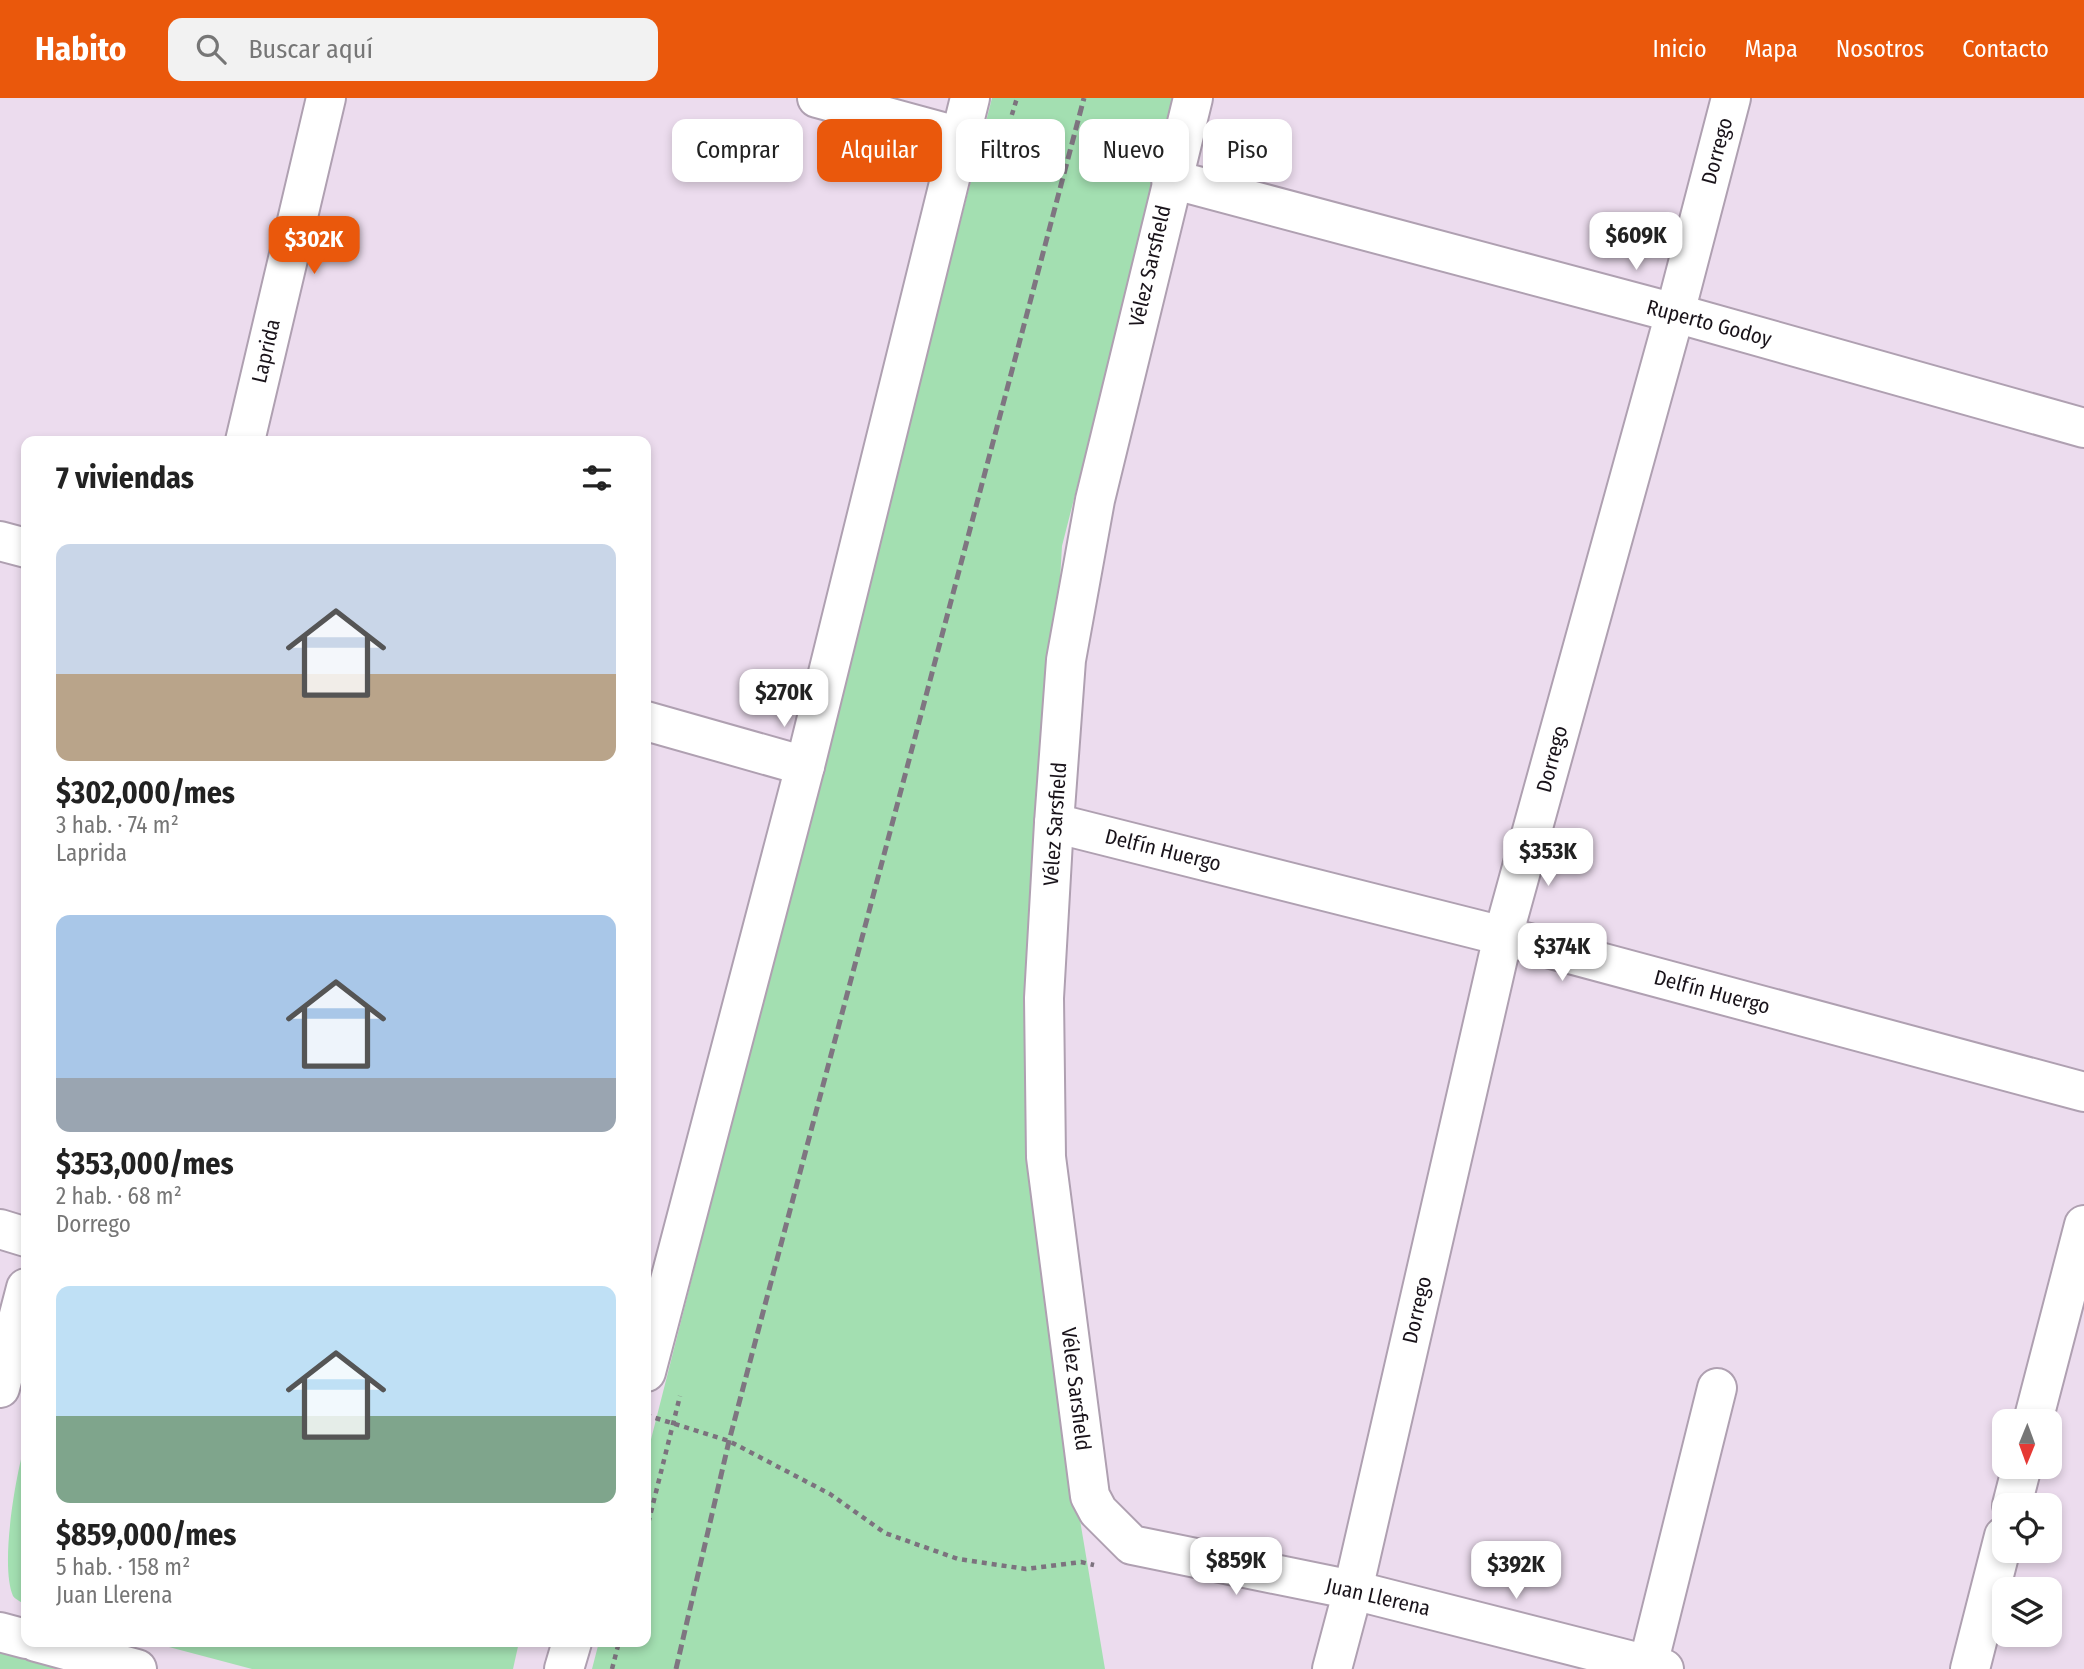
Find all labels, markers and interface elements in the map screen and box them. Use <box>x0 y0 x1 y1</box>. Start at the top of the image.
search box <box>168 18 658 81</box>
text: Habito <box>35 29 126 69</box>
icon: search <box>192 30 230 68</box>
text: Buscar aquí <box>248 34 373 65</box>
text: Inicio <box>1653 35 1707 63</box>
text: Mapa <box>1745 35 1798 63</box>
text: Nosotros <box>1836 35 1924 63</box>
text: Contacto <box>1962 35 2049 63</box>
street label: Dorrego <box>1696 115 1738 187</box>
chip: Comprar <box>672 119 803 182</box>
chip: Alquilar <box>817 119 942 182</box>
chip: Filtros <box>956 119 1065 182</box>
chip: Nuevo <box>1079 119 1189 182</box>
chip: Piso <box>1203 119 1292 182</box>
street label: Vélez Sarsfield <box>1123 203 1177 329</box>
pin: $609K <box>1587 212 1685 272</box>
pin: $302K <box>265 216 363 276</box>
text: $609K <box>1605 221 1667 249</box>
text: $302K <box>285 225 343 253</box>
street label: Ruperto Godoy <box>1644 294 1775 352</box>
street label: Laprida <box>246 317 286 385</box>
icon: filters <box>578 459 616 497</box>
text: 7 viviendas <box>56 460 194 496</box>
icon: home <box>273 590 399 716</box>
pin: $270K <box>735 670 833 729</box>
text: $270K <box>755 678 813 706</box>
street label: Dorrego <box>1531 723 1573 795</box>
street label: Vélez Sarsfield <box>1038 761 1072 887</box>
text: $302,000/mes <box>56 775 235 811</box>
text: 3 hab. · 74 m² <box>56 811 179 839</box>
street label: Delfín Huergo <box>1102 823 1224 877</box>
pin: $353K <box>1499 828 1597 888</box>
text: $353K <box>1519 837 1577 865</box>
text: Laprida <box>56 839 127 867</box>
pin: $374K <box>1513 924 1611 983</box>
text: $374K <box>1534 932 1590 960</box>
icon: home <box>273 961 399 1087</box>
street label: Delfín Huergo <box>1651 964 1773 1020</box>
text: $353,000/mes <box>56 1146 234 1182</box>
text: 2 hab. · 68 m² <box>56 1182 182 1210</box>
text: Dorrego <box>56 1210 131 1238</box>
street label: Dorrego <box>1397 1274 1437 1346</box>
street label: Vélez Sarsfield <box>1056 1326 1096 1452</box>
icon: home <box>273 1332 399 1458</box>
north arrow <box>1992 1409 2062 1479</box>
map controls <box>1992 1409 2062 1647</box>
button: locate <box>1992 1493 2062 1563</box>
text: $859,000/mes <box>56 1517 236 1553</box>
pin: $859K <box>1187 1538 1285 1597</box>
pin: $392K <box>1467 1542 1565 1601</box>
text: $859K <box>1206 1546 1266 1574</box>
text: $392K <box>1487 1550 1545 1578</box>
text: 5 hab. · 158 m² <box>56 1553 190 1581</box>
street label: Juan Llerena <box>1323 1572 1433 1622</box>
button: layers <box>1992 1577 2062 1647</box>
text: Juan Llerena <box>56 1581 172 1609</box>

